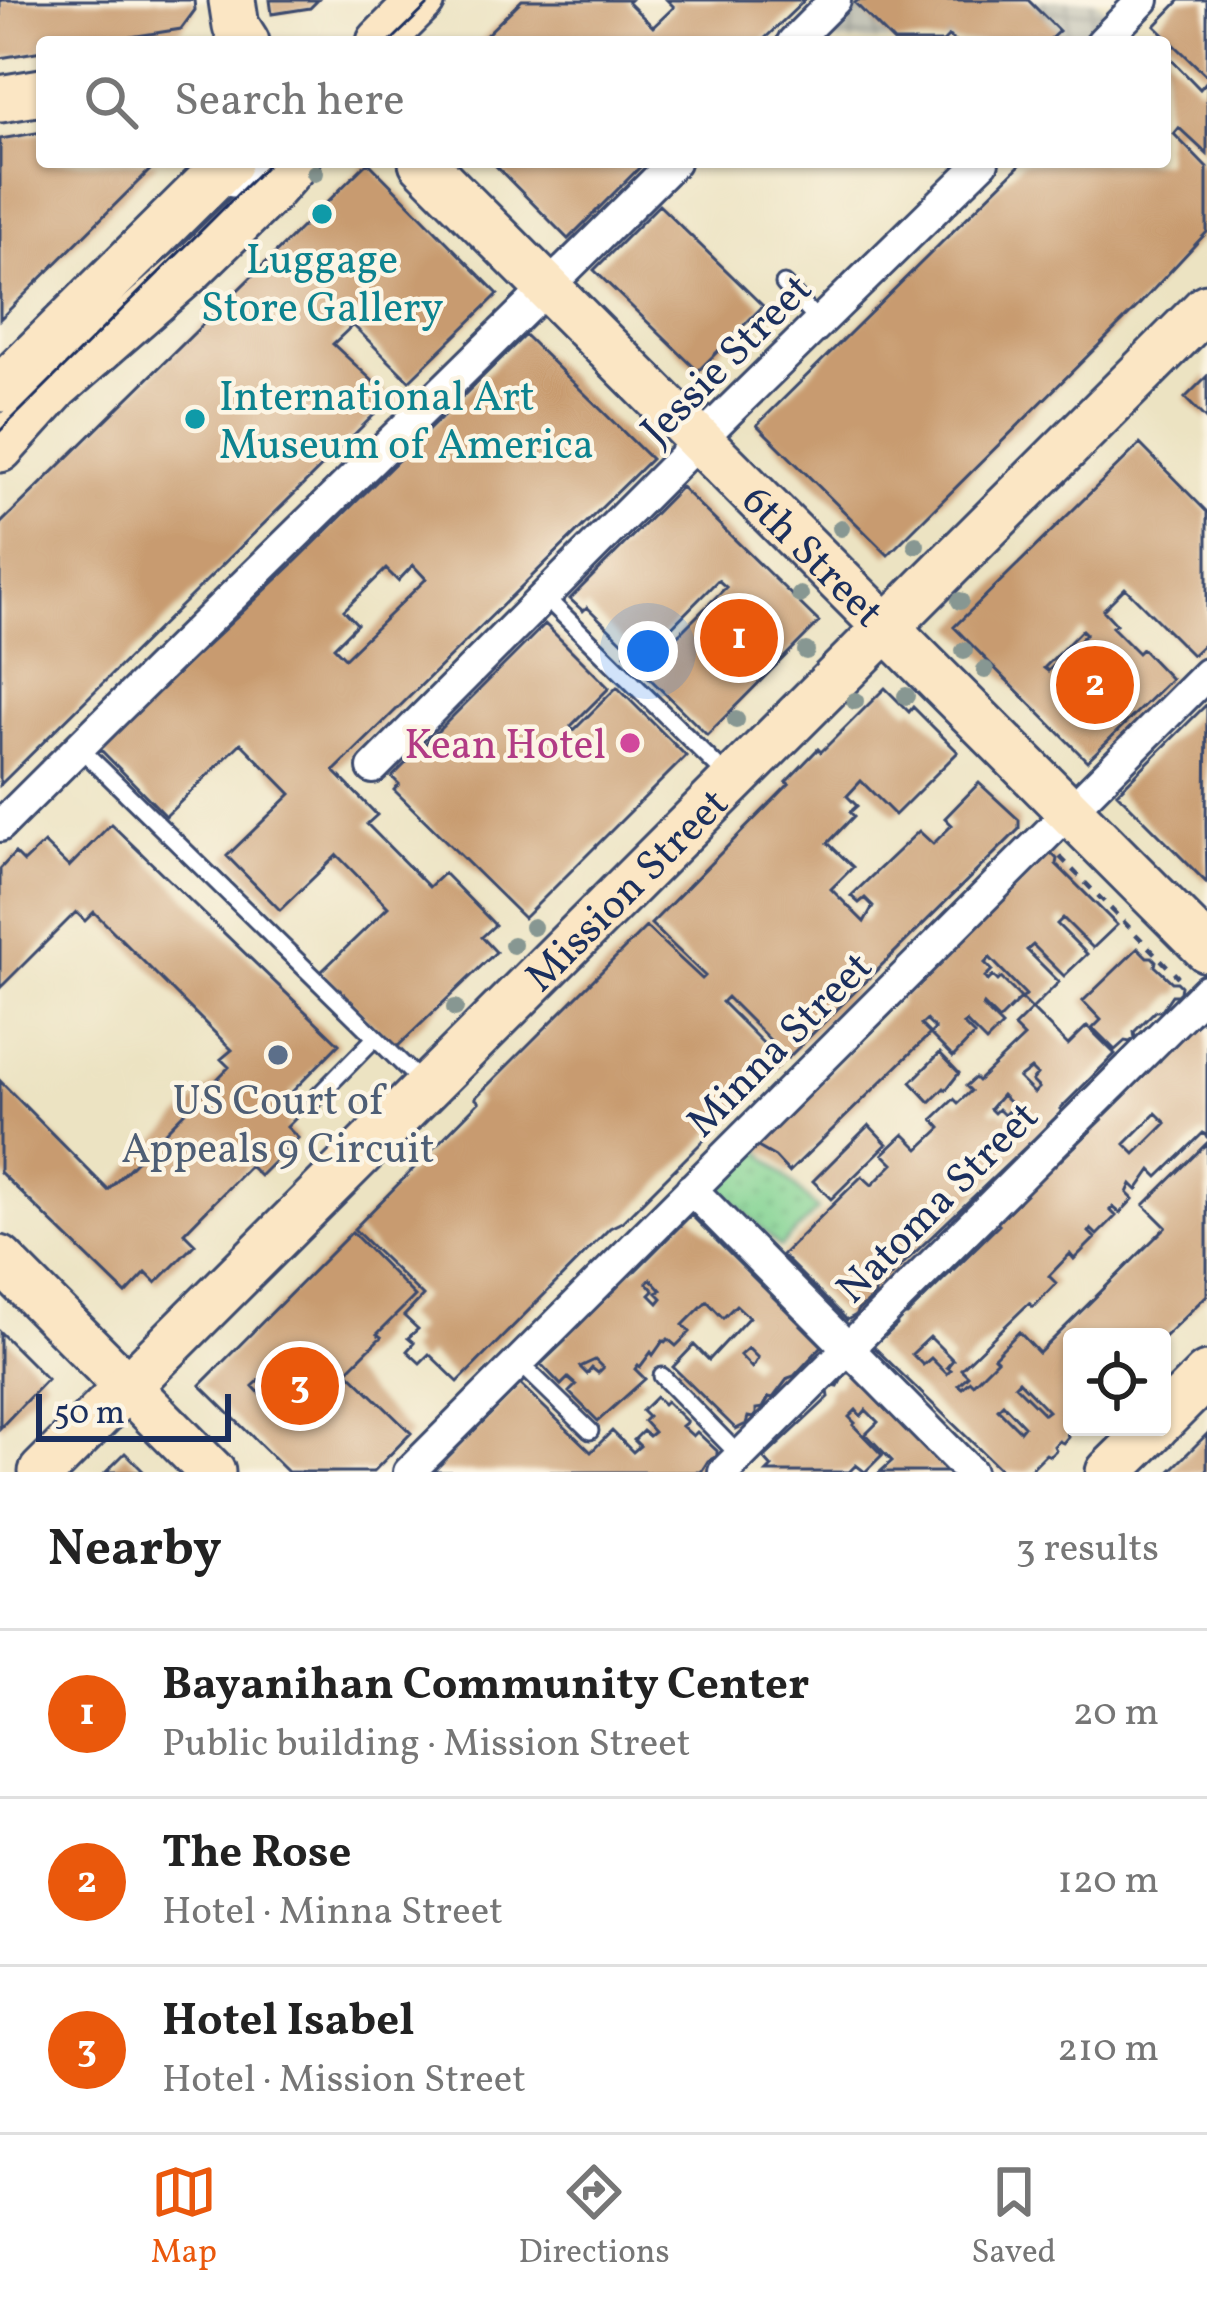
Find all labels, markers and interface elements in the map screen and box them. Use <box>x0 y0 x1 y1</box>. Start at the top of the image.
search box <box>36 36 1171 168</box>
icon: search <box>78 69 144 135</box>
text: Search here <box>174 71 405 134</box>
marker: Luggage Store Gallery <box>309 201 335 227</box>
place label: Luggage Store Gallery <box>201 233 444 340</box>
street label: Jessie Street <box>629 262 827 460</box>
place label: International Art Museum of America <box>219 370 594 477</box>
marker: International Art Museum of America <box>182 406 208 432</box>
street label: 6th Street <box>726 474 895 643</box>
pin: 1 <box>700 593 778 683</box>
your location <box>618 621 678 681</box>
pin: 2 <box>1056 640 1134 730</box>
place label: Kean Hotel <box>404 718 606 777</box>
marker: Kean Hotel <box>617 730 643 756</box>
street label: Mission Street <box>514 777 744 1007</box>
street label: Minna Street <box>675 940 887 1152</box>
marker: US Court of Appeals 9 Circuit <box>265 1042 291 1068</box>
place label: US Court of Appeals 9 Circuit <box>121 1074 435 1181</box>
street label: Natoma Street <box>825 1090 1054 1319</box>
map controls <box>1063 1328 1171 1436</box>
button: locate <box>1063 1328 1171 1436</box>
pin: 3 <box>261 1341 339 1431</box>
scale bar <box>36 1388 231 1441</box>
text: 50 m <box>54 1392 125 1438</box>
text: Nearby <box>48 1515 222 1586</box>
text: 3 results <box>1016 1523 1159 1577</box>
text: Bayanihan Community Center <box>162 1655 809 1718</box>
text: 1 <box>79 1687 95 1741</box>
text: 20 m <box>1073 1687 1159 1741</box>
text: Public building · Mission Street <box>162 1718 690 1772</box>
text: The Rose <box>162 1823 351 1886</box>
text: 2 <box>77 1855 97 1909</box>
text: 120 m <box>1058 1855 1159 1909</box>
text: Hotel · Minna Street <box>162 1886 503 1940</box>
text: Hotel Isabel <box>162 1991 415 2054</box>
text: 3 <box>77 2023 97 2077</box>
text: 210 m <box>1057 2023 1159 2077</box>
text: Hotel · Mission Street <box>162 2054 526 2108</box>
tab: Map <box>151 2159 217 2277</box>
tab: Directions <box>518 2159 670 2277</box>
tab: Saved <box>971 2159 1056 2277</box>

